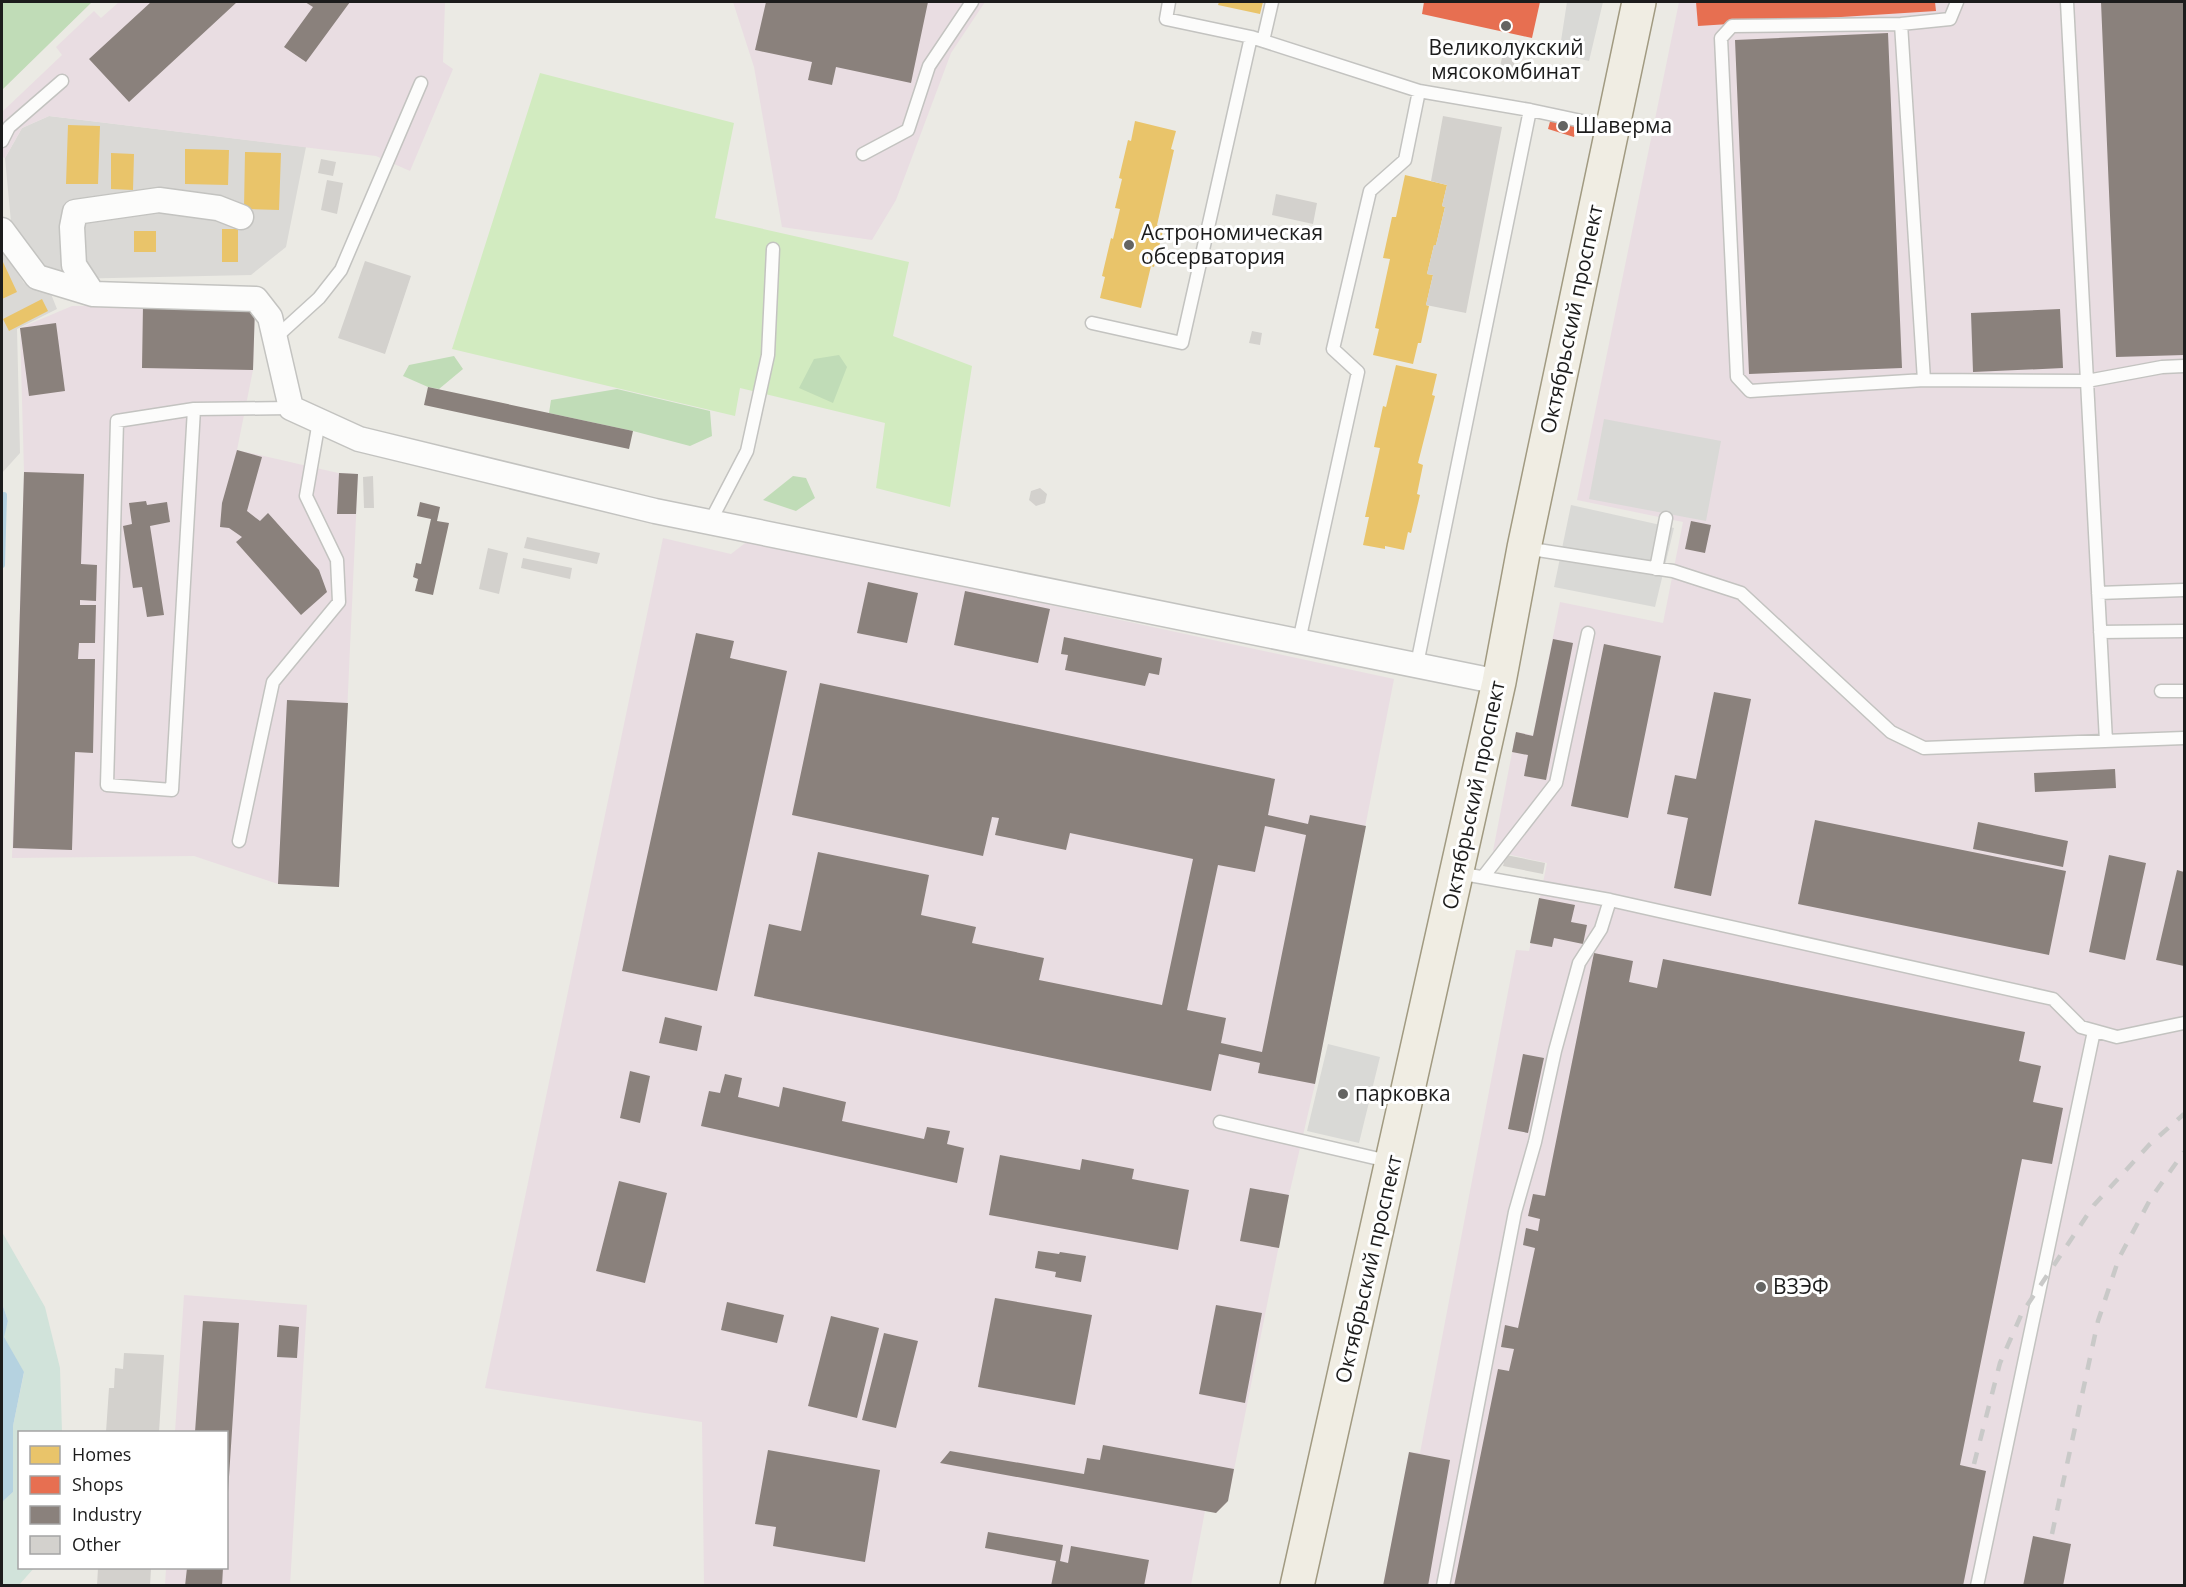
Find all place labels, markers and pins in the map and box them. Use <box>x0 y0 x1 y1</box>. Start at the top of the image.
marker: Великолукский мясокомбинат <box>1499 19 1513 33</box>
place label: Великолукский мясокомбинат <box>1428 33 1584 85</box>
place label: Шаверма <box>1575 111 1672 139</box>
marker: Шаверма <box>1556 119 1570 133</box>
place label: Aстрономическая обсерватория <box>1141 218 1323 270</box>
marker: Aстрономическая обсерватория <box>1122 238 1136 252</box>
place label: парковка <box>1355 1079 1451 1107</box>
marker: парковка <box>1336 1087 1350 1101</box>
place label: ВЗЭФ <box>1773 1272 1829 1300</box>
marker: ВЗЭФ <box>1754 1280 1768 1294</box>

